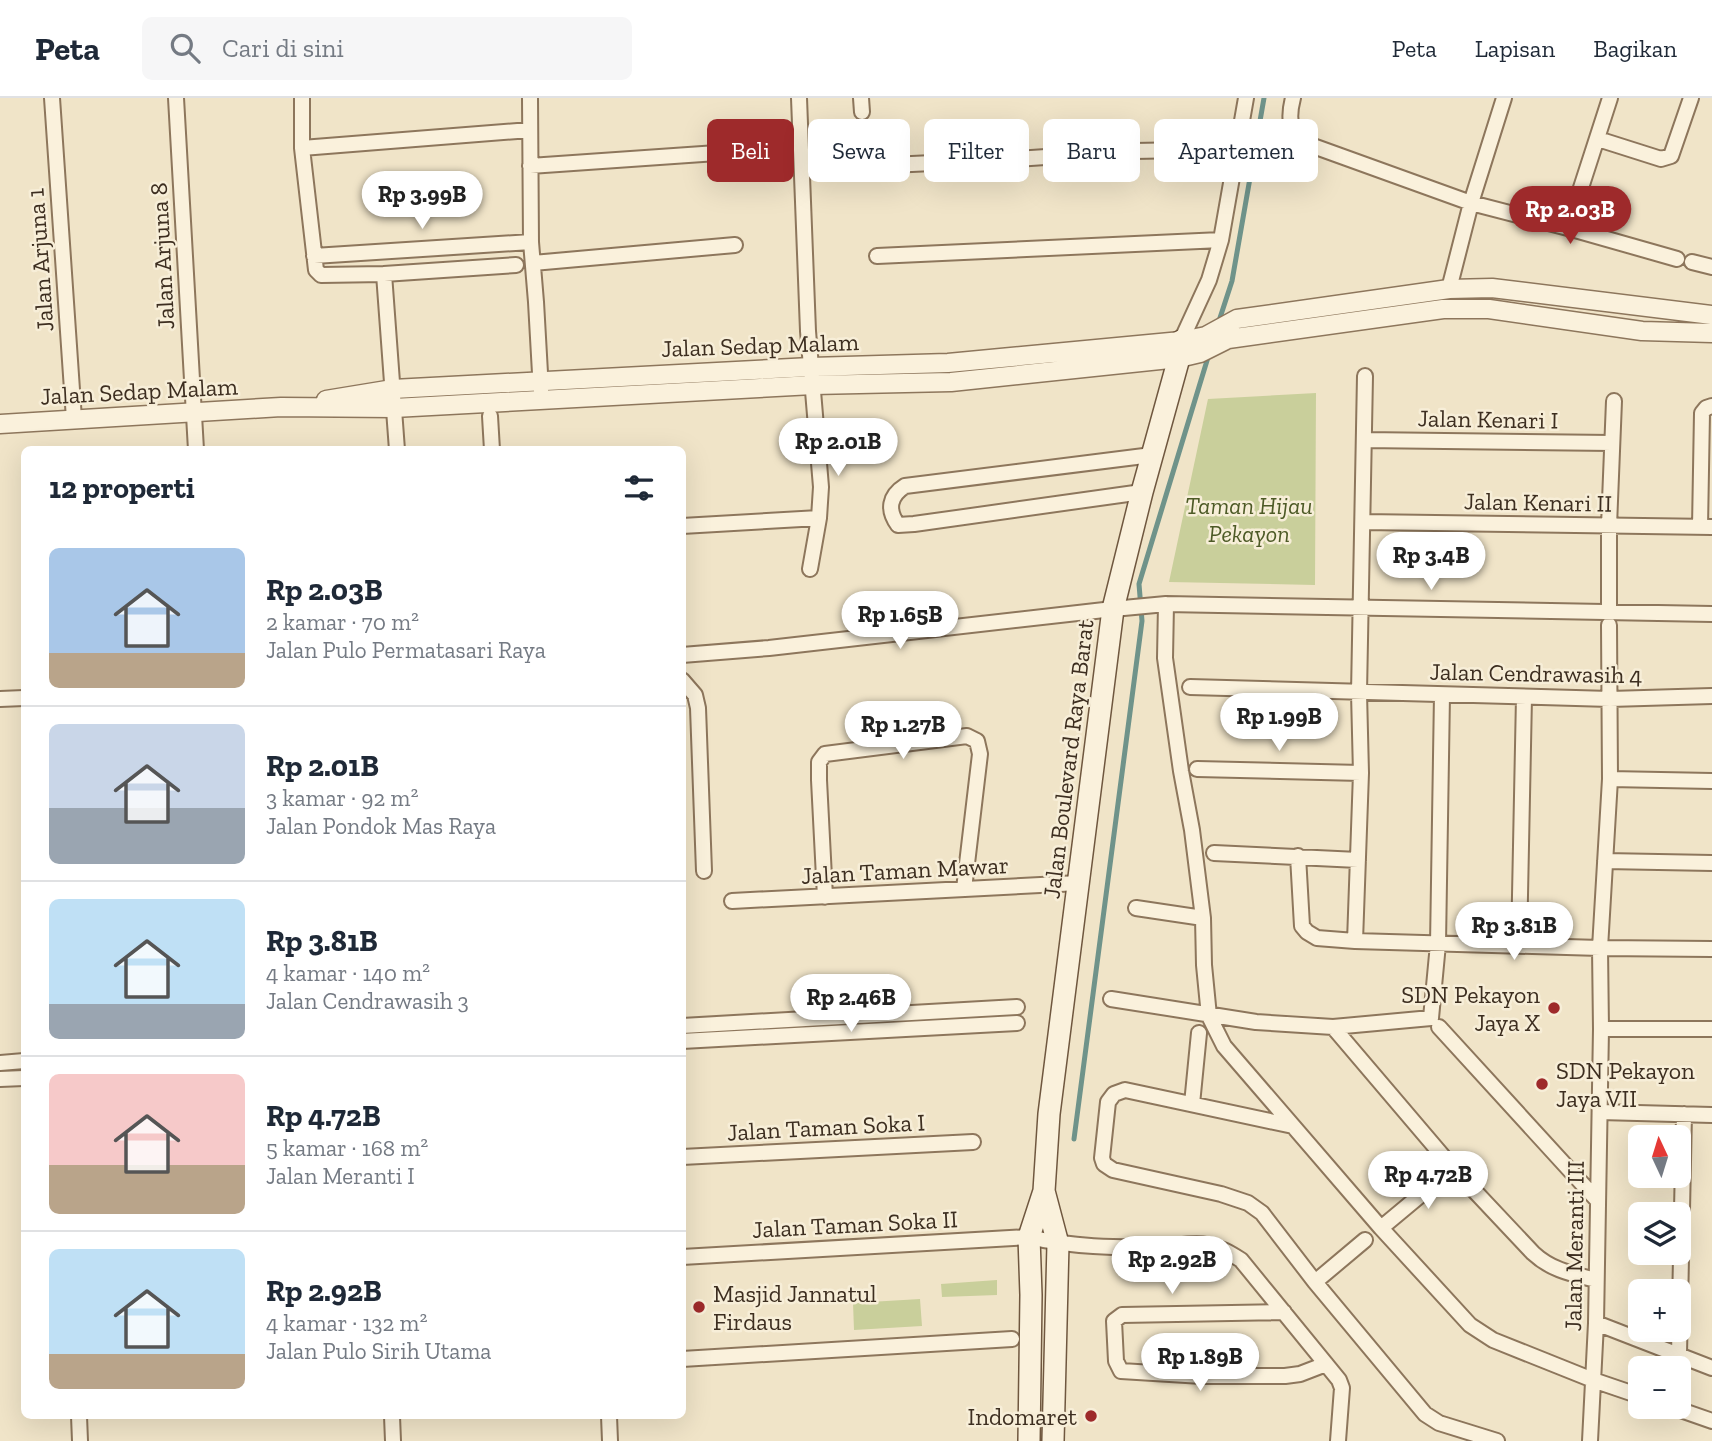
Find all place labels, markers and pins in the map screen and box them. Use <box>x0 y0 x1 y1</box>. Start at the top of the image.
pin: Rp 3.99B <box>350 172 494 231</box>
pin: Rp 2.03B <box>1498 186 1642 246</box>
pin: Rp 2.01B <box>766 418 910 478</box>
pin: Rp 3.4B <box>1366 532 1496 592</box>
pin: Rp 1.65B <box>828 592 972 651</box>
pin: Rp 1.99B <box>1207 694 1351 753</box>
pin: Rp 1.27B <box>831 702 975 761</box>
pin: Rp 3.81B <box>1442 902 1586 962</box>
pin: Rp 2.46B <box>779 974 923 1034</box>
place label: SDN Pekayon Jaya X <box>1401 980 1540 1037</box>
marker: SDN Pekayon Jaya X <box>1546 1000 1562 1016</box>
place label: SDN Pekayon Jaya VII <box>1556 1056 1695 1113</box>
marker: SDN Pekayon Jaya VII <box>1534 1076 1550 1092</box>
pin: Rp 4.72B <box>1356 1152 1500 1211</box>
pin: Rp 2.92B <box>1100 1236 1244 1296</box>
place label: Masjid Jannatul Firdaus <box>713 1279 877 1336</box>
marker: Masjid Jannatul Firdaus <box>691 1299 707 1315</box>
pin: Rp 1.89B <box>1128 1334 1272 1393</box>
place label: Indomaret <box>967 1402 1077 1431</box>
marker: Indomaret <box>1083 1408 1099 1424</box>

